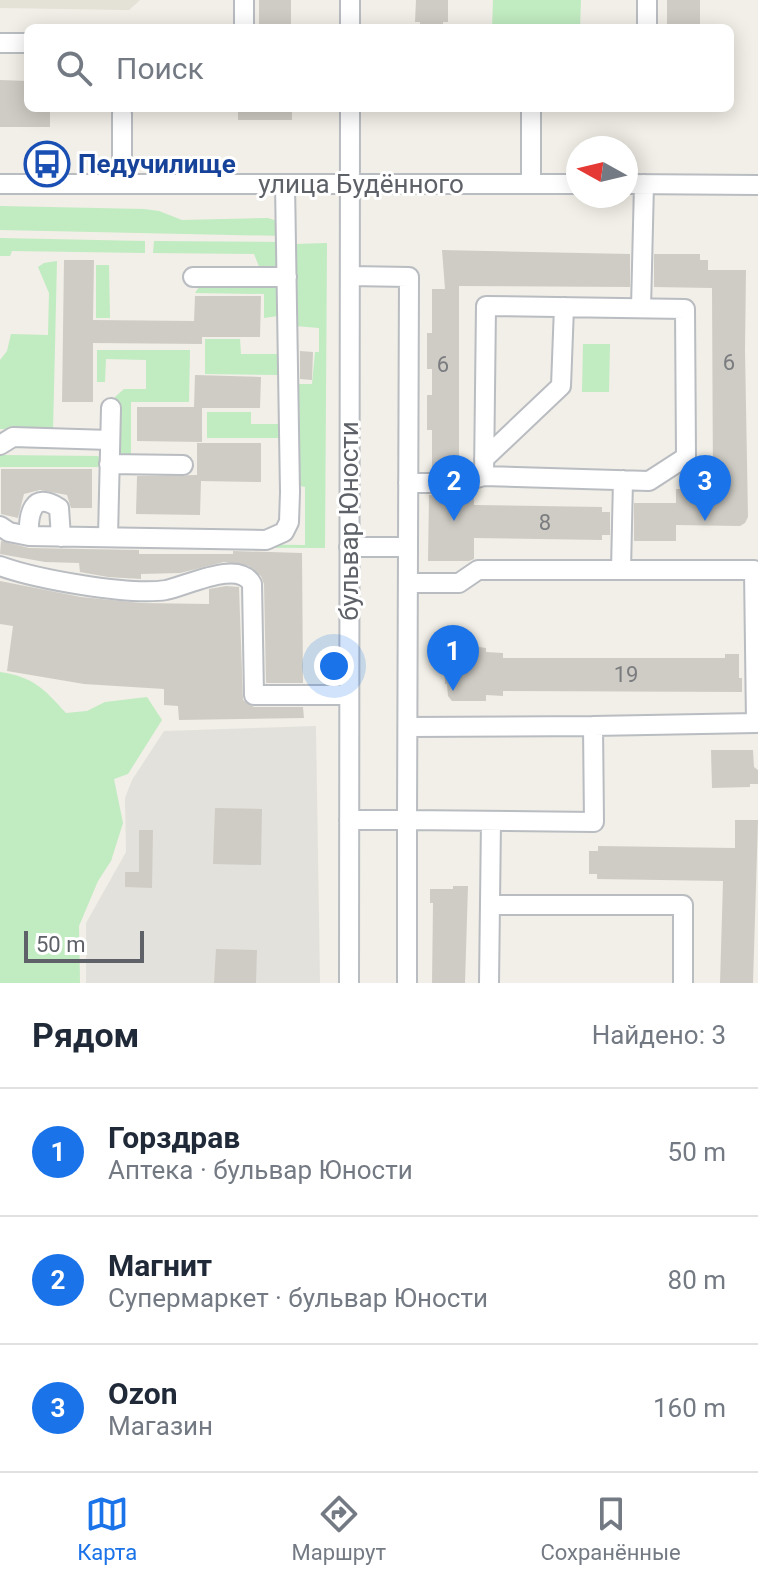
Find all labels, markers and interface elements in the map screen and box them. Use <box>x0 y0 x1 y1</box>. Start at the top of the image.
search box <box>24 24 734 112</box>
icon: search <box>52 46 96 90</box>
text: Поиск <box>116 51 204 86</box>
north arrow <box>566 136 638 208</box>
bus stop icon: Педучилище <box>23 140 71 188</box>
place label: Педучилище <box>78 149 236 179</box>
street label: улица Будённого <box>258 169 464 199</box>
house number: 6 <box>723 350 735 375</box>
house number: 6 <box>437 352 449 377</box>
street label: бульвар Юности <box>334 421 364 621</box>
pin: 2 <box>428 455 480 521</box>
pin: 3 <box>679 455 731 521</box>
house number: 8 <box>539 510 551 535</box>
pin: 1 <box>427 625 479 691</box>
your location <box>314 646 354 686</box>
house number: 19 <box>614 662 638 687</box>
scale bar <box>24 927 144 963</box>
text: 50 m <box>36 932 85 957</box>
text: Рядом <box>32 1015 139 1055</box>
text: Найдено: 3 <box>592 1020 726 1050</box>
text: Горздрав <box>108 1120 240 1155</box>
text: 1 <box>51 1137 65 1167</box>
text: 50 m <box>668 1137 726 1167</box>
text: Аптека · бульвар Юности <box>108 1155 413 1185</box>
text: Магнит <box>108 1248 212 1283</box>
text: 2 <box>51 1265 65 1295</box>
text: 80 m <box>668 1265 726 1295</box>
text: Супермаркет · бульвар Юности <box>108 1283 488 1313</box>
text: Ozon <box>108 1376 177 1411</box>
text: 3 <box>51 1393 65 1423</box>
text: 160 m <box>653 1393 726 1423</box>
text: Магазин <box>108 1411 213 1441</box>
tab: Карта <box>77 1492 137 1565</box>
tab: Маршрут <box>292 1492 386 1565</box>
tab: Сохранённые <box>540 1492 681 1565</box>

